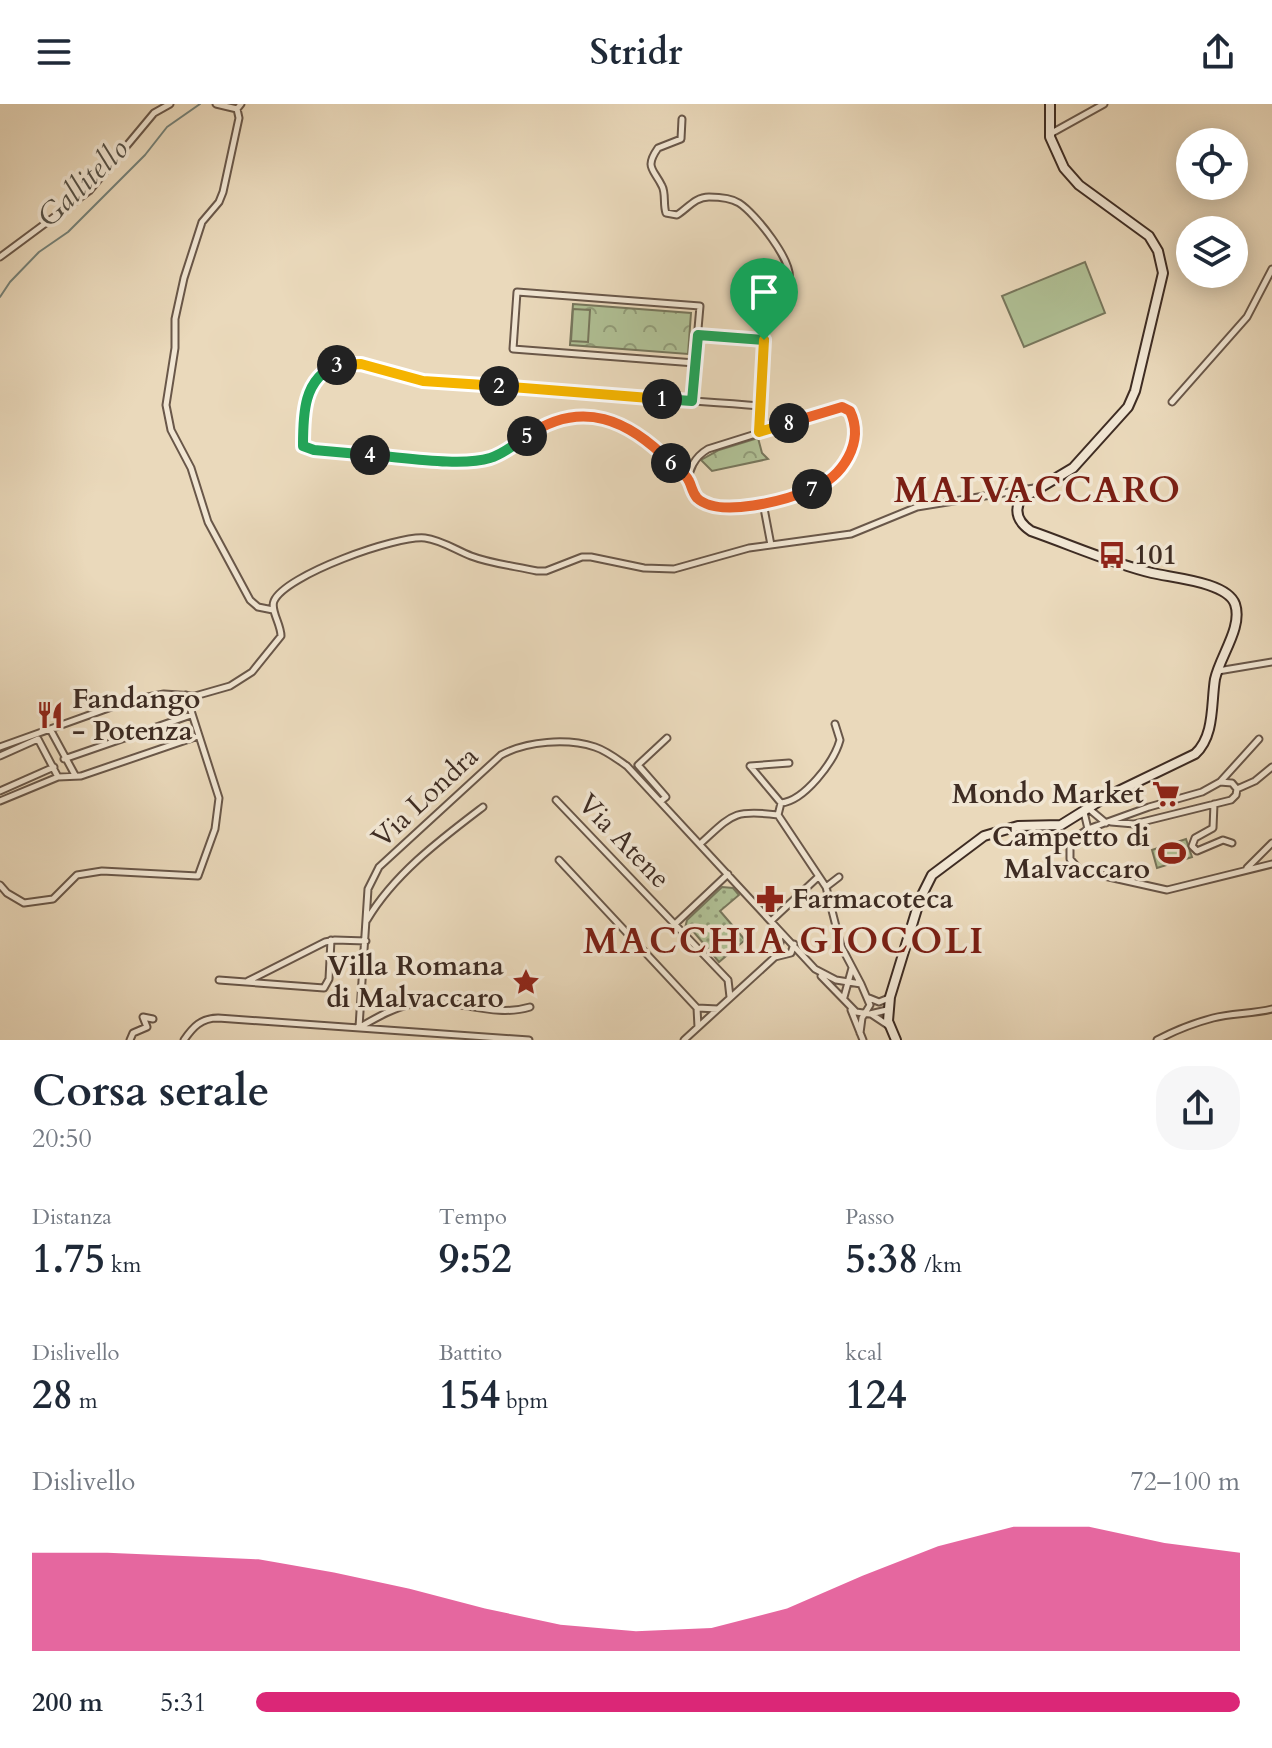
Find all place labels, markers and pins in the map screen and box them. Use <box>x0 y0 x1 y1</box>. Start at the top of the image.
pin <box>730 258 798 340</box>
pin: 3 <box>317 345 357 385</box>
pin: 2 <box>479 366 519 406</box>
pin: 1 <box>642 379 682 419</box>
pin: 8 <box>769 403 809 443</box>
pin: 5 <box>507 416 547 456</box>
pin: 4 <box>350 435 390 475</box>
pin: 6 <box>651 443 691 483</box>
pin: 7 <box>792 469 832 509</box>
place label: 101 <box>1134 536 1177 574</box>
bus stop icon: 101 <box>1097 540 1127 570</box>
place label: Fandango - Potenza <box>72 680 201 750</box>
restaurant icon: Fandango - Potenza <box>35 700 65 730</box>
place label: Mondo Market <box>952 775 1144 813</box>
supermarket icon: Mondo Market <box>1151 779 1181 809</box>
place label: Campetto di Malvaccaro <box>992 818 1150 888</box>
sports icon: Campetto di Malvaccaro <box>1157 838 1187 868</box>
place label: Farmacoteca <box>792 880 954 918</box>
pharmacy icon: Farmacoteca <box>755 884 785 914</box>
place label: Villa Romana di Malvaccaro <box>326 947 504 1017</box>
place icon: Villa Romana di Malvaccaro <box>511 967 541 997</box>

